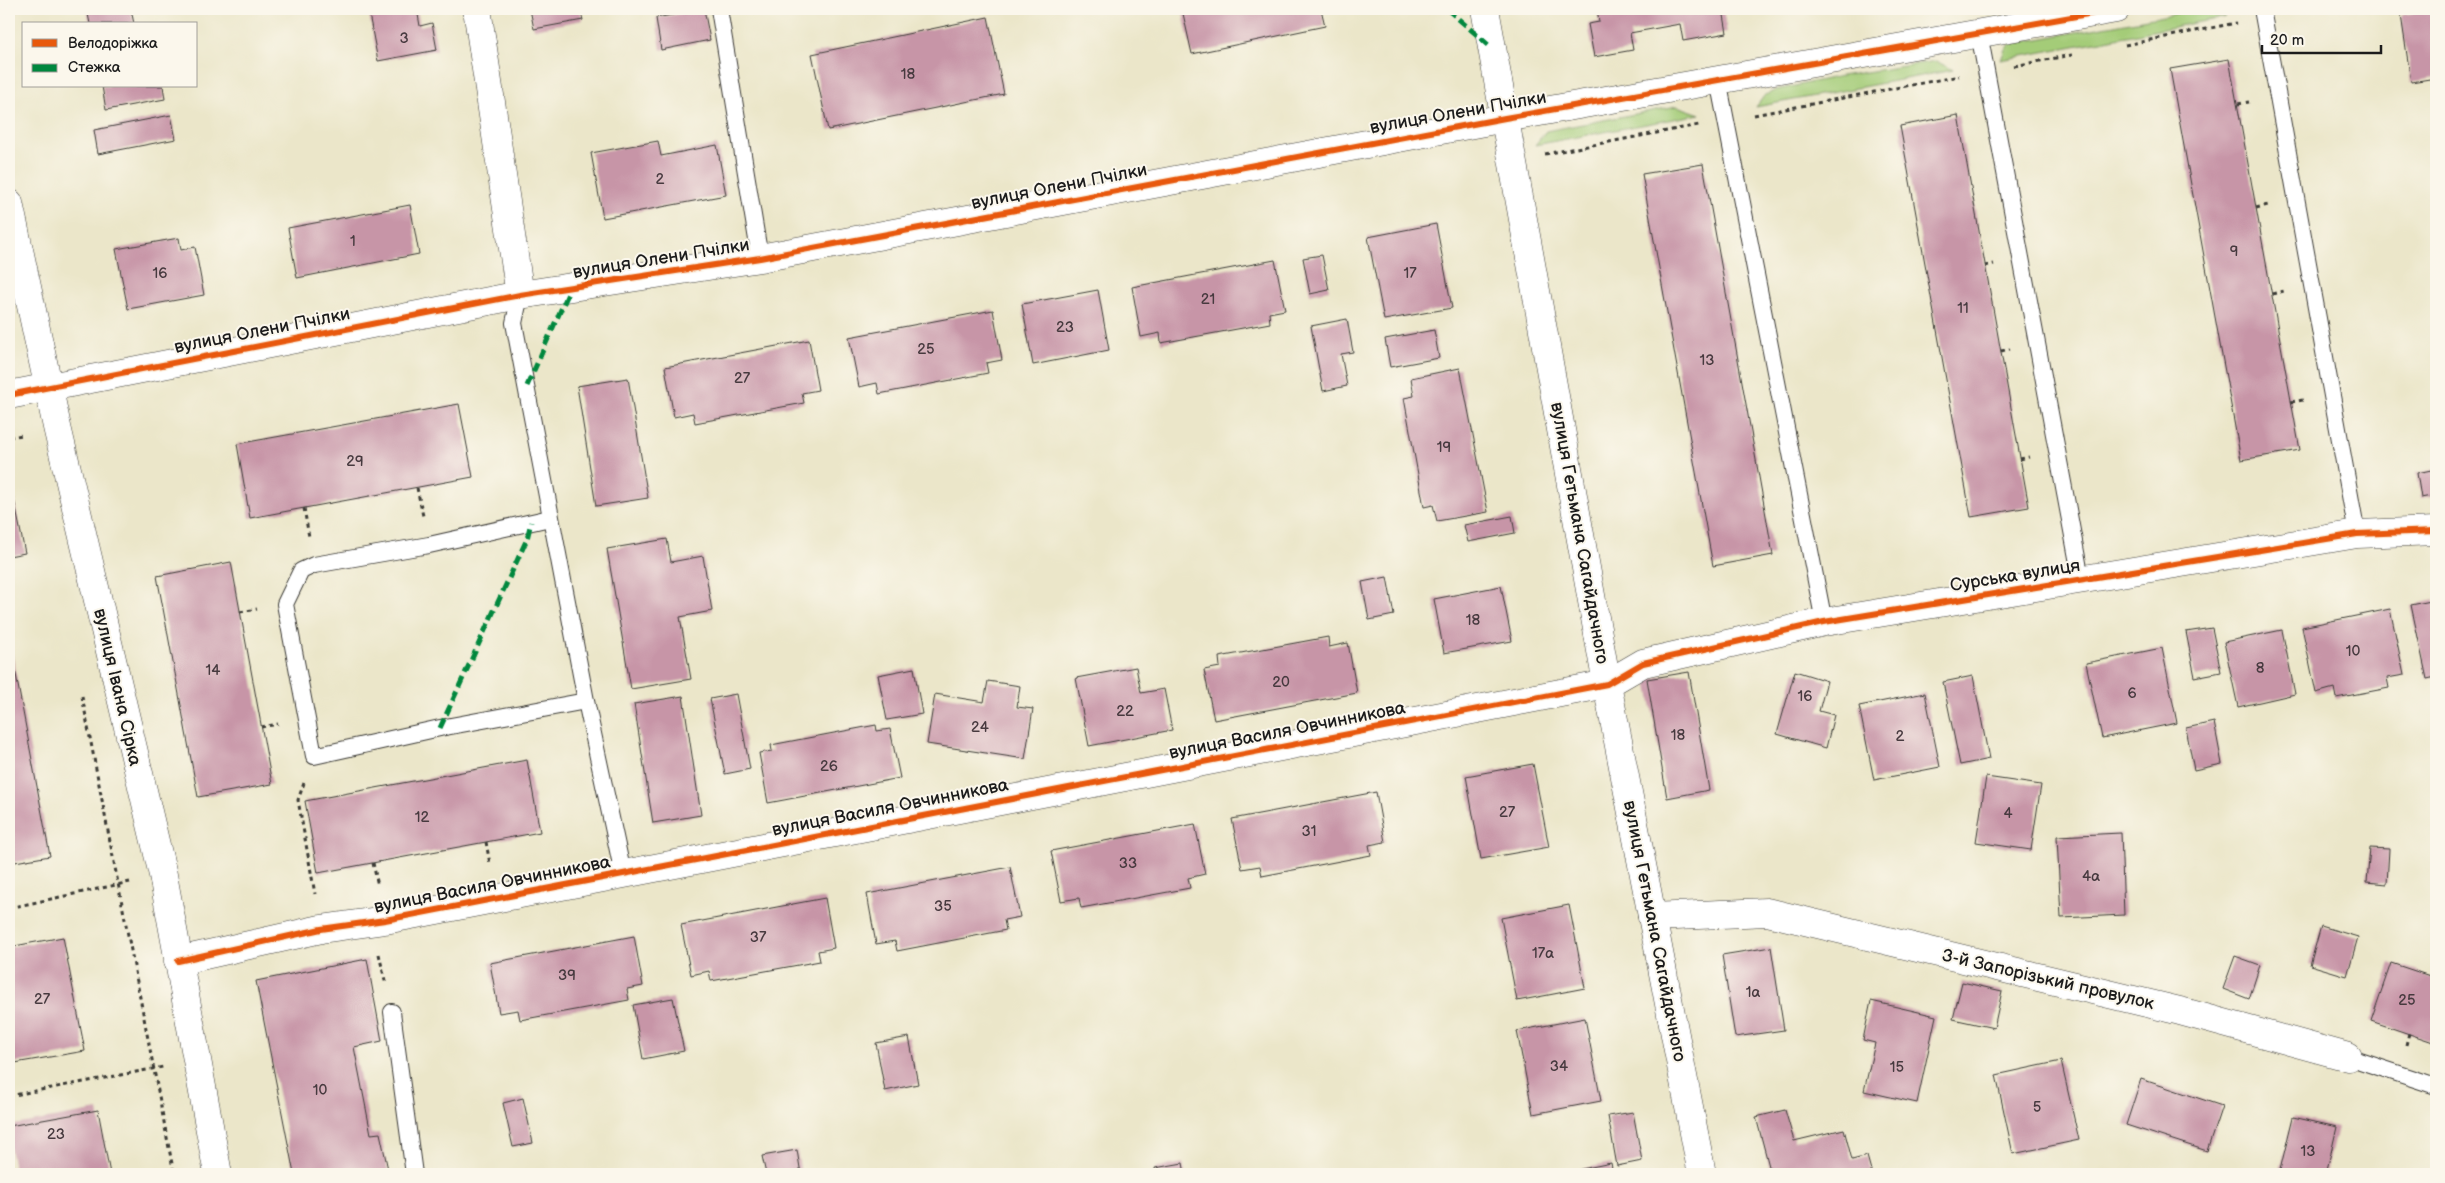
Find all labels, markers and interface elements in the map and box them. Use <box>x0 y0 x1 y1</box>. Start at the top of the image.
legend <box>22 22 198 88</box>
scale bar <box>2262 22 2381 54</box>
house number: 3 <box>399 29 409 48</box>
text: 20 m <box>2270 31 2304 50</box>
text: Велодоріжка <box>68 34 158 53</box>
text: Стежка <box>68 58 121 77</box>
house number: 18 <box>901 65 916 84</box>
street label: вулиця Олени Пчілки <box>1368 87 1548 138</box>
street label: вулиця Олени Пчілки <box>969 159 1149 214</box>
house number: 2 <box>656 170 665 189</box>
house number: 1 <box>350 232 356 251</box>
street label: вулиця Олени Пчілки <box>571 234 751 283</box>
house number: 9 <box>2230 242 2238 261</box>
house number: 16 <box>153 264 167 283</box>
house number: 17 <box>1403 264 1417 283</box>
house number: 21 <box>1201 290 1215 309</box>
house number: 11 <box>1957 299 1969 318</box>
street label: вулиця Олени Пчілки <box>172 303 352 358</box>
house number: 23 <box>1056 318 1074 337</box>
house number: 25 <box>917 340 935 359</box>
house number: 13 <box>1699 351 1715 370</box>
house number: 27 <box>734 369 751 388</box>
street label: вулиця Гетьмана Сагайдачного <box>1546 400 1613 666</box>
house number: 19 <box>1437 438 1451 457</box>
house number: 29 <box>346 452 364 471</box>
street label: Сурська вулиця <box>1948 555 2082 596</box>
street label: вулиця Івана Сірка <box>89 606 146 768</box>
house number: 18 <box>1466 611 1481 630</box>
house number: 10 <box>2346 642 2360 661</box>
house number: 8 <box>2256 659 2265 678</box>
house number: 14 <box>206 661 220 680</box>
house number: 20 <box>1272 673 1290 692</box>
house number: 6 <box>2127 684 2137 703</box>
house number: 16 <box>1798 687 1812 706</box>
street label: вулиця Василя Овчинникова <box>1167 697 1407 764</box>
house number: 22 <box>1116 702 1134 721</box>
house number: 24 <box>971 718 989 737</box>
house number: 18 <box>1671 726 1686 745</box>
house number: 2 <box>1896 727 1905 746</box>
house number: 26 <box>820 757 838 776</box>
street label: вулиця Василя Овчинникова <box>770 774 1010 841</box>
street label: вулиця Гетьмана Сагайдачного <box>1619 799 1690 1063</box>
house number: 27 <box>1499 803 1516 822</box>
house number: 4 <box>2003 804 2013 823</box>
house number: 12 <box>415 808 429 827</box>
house number: 31 <box>1301 822 1317 841</box>
street label: вулиця Василя Овчинникова <box>372 851 612 918</box>
house number: 33 <box>1119 854 1137 873</box>
house number: 4а <box>2082 867 2100 886</box>
house number: 35 <box>934 897 952 916</box>
house number: 37 <box>750 928 767 947</box>
house number: 17а <box>1532 944 1554 963</box>
street label: 3-й Запорізький провулок <box>1940 945 2157 1014</box>
house number: 39 <box>558 966 576 985</box>
house number: 1а <box>1746 983 1760 1002</box>
house number: 27 <box>34 990 51 1009</box>
house number: 25 <box>2398 991 2416 1010</box>
house number: 34 <box>1550 1057 1568 1076</box>
house number: 15 <box>1890 1058 1904 1077</box>
house number: 10 <box>313 1081 327 1100</box>
house number: 5 <box>2033 1098 2041 1117</box>
house number: 23 <box>47 1125 65 1144</box>
house number: 13 <box>2300 1142 2316 1161</box>

